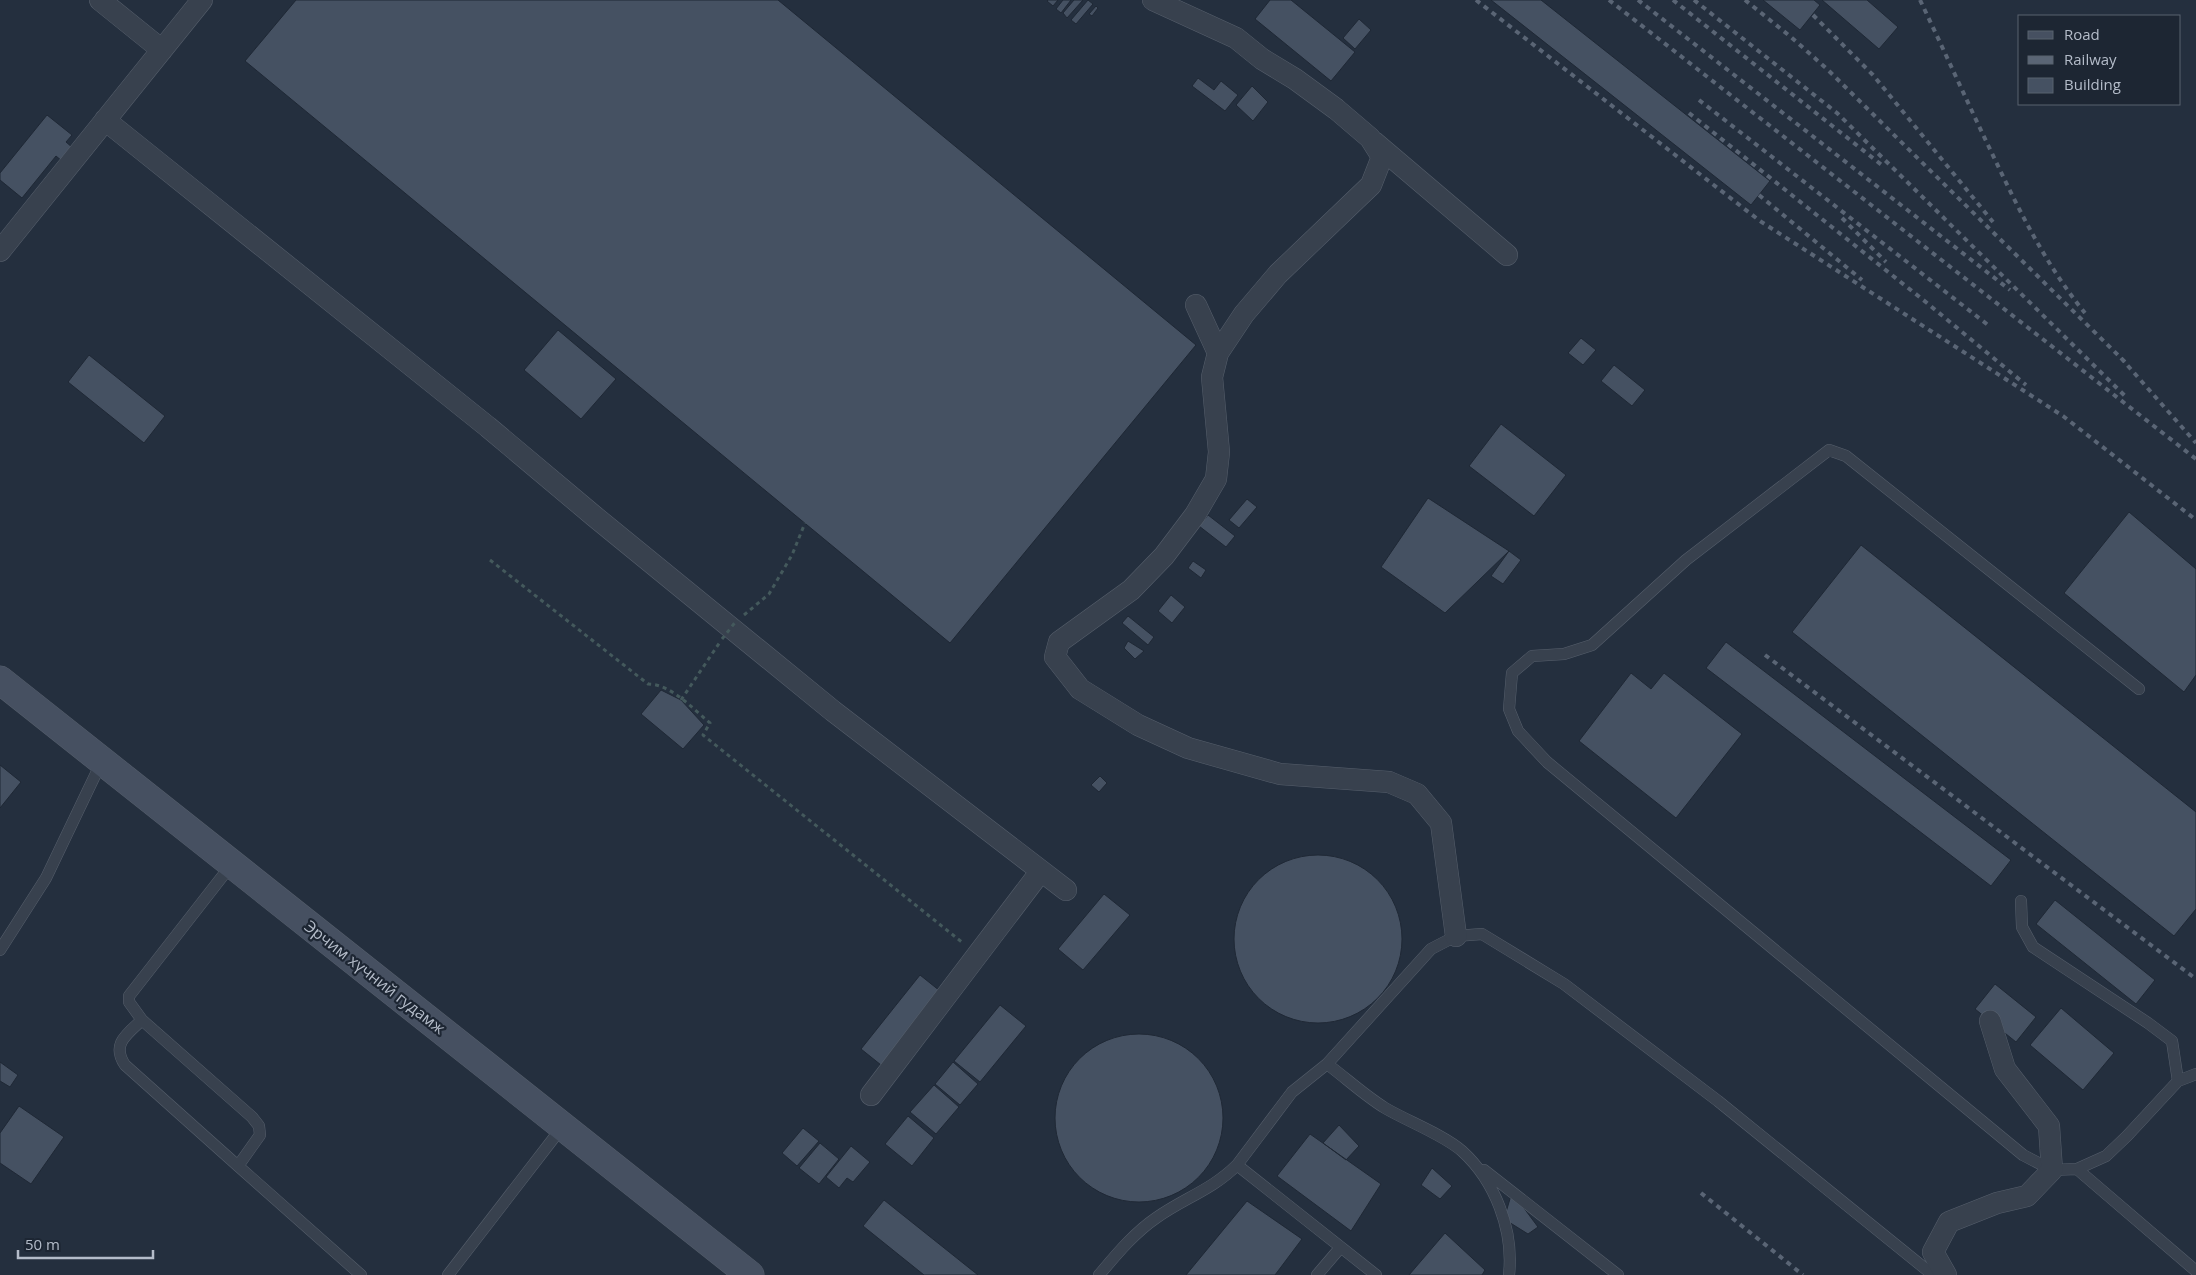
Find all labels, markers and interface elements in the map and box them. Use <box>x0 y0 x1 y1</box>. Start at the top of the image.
legend <box>2018 15 2181 105</box>
text: Road <box>2064 24 2100 44</box>
text: Railway <box>2064 49 2117 69</box>
text: Building <box>2064 74 2121 94</box>
street label: Эрчим хүчний гудамж <box>300 915 450 1039</box>
scale bar <box>18 1228 152 1260</box>
text: 50 m <box>25 1234 60 1254</box>

